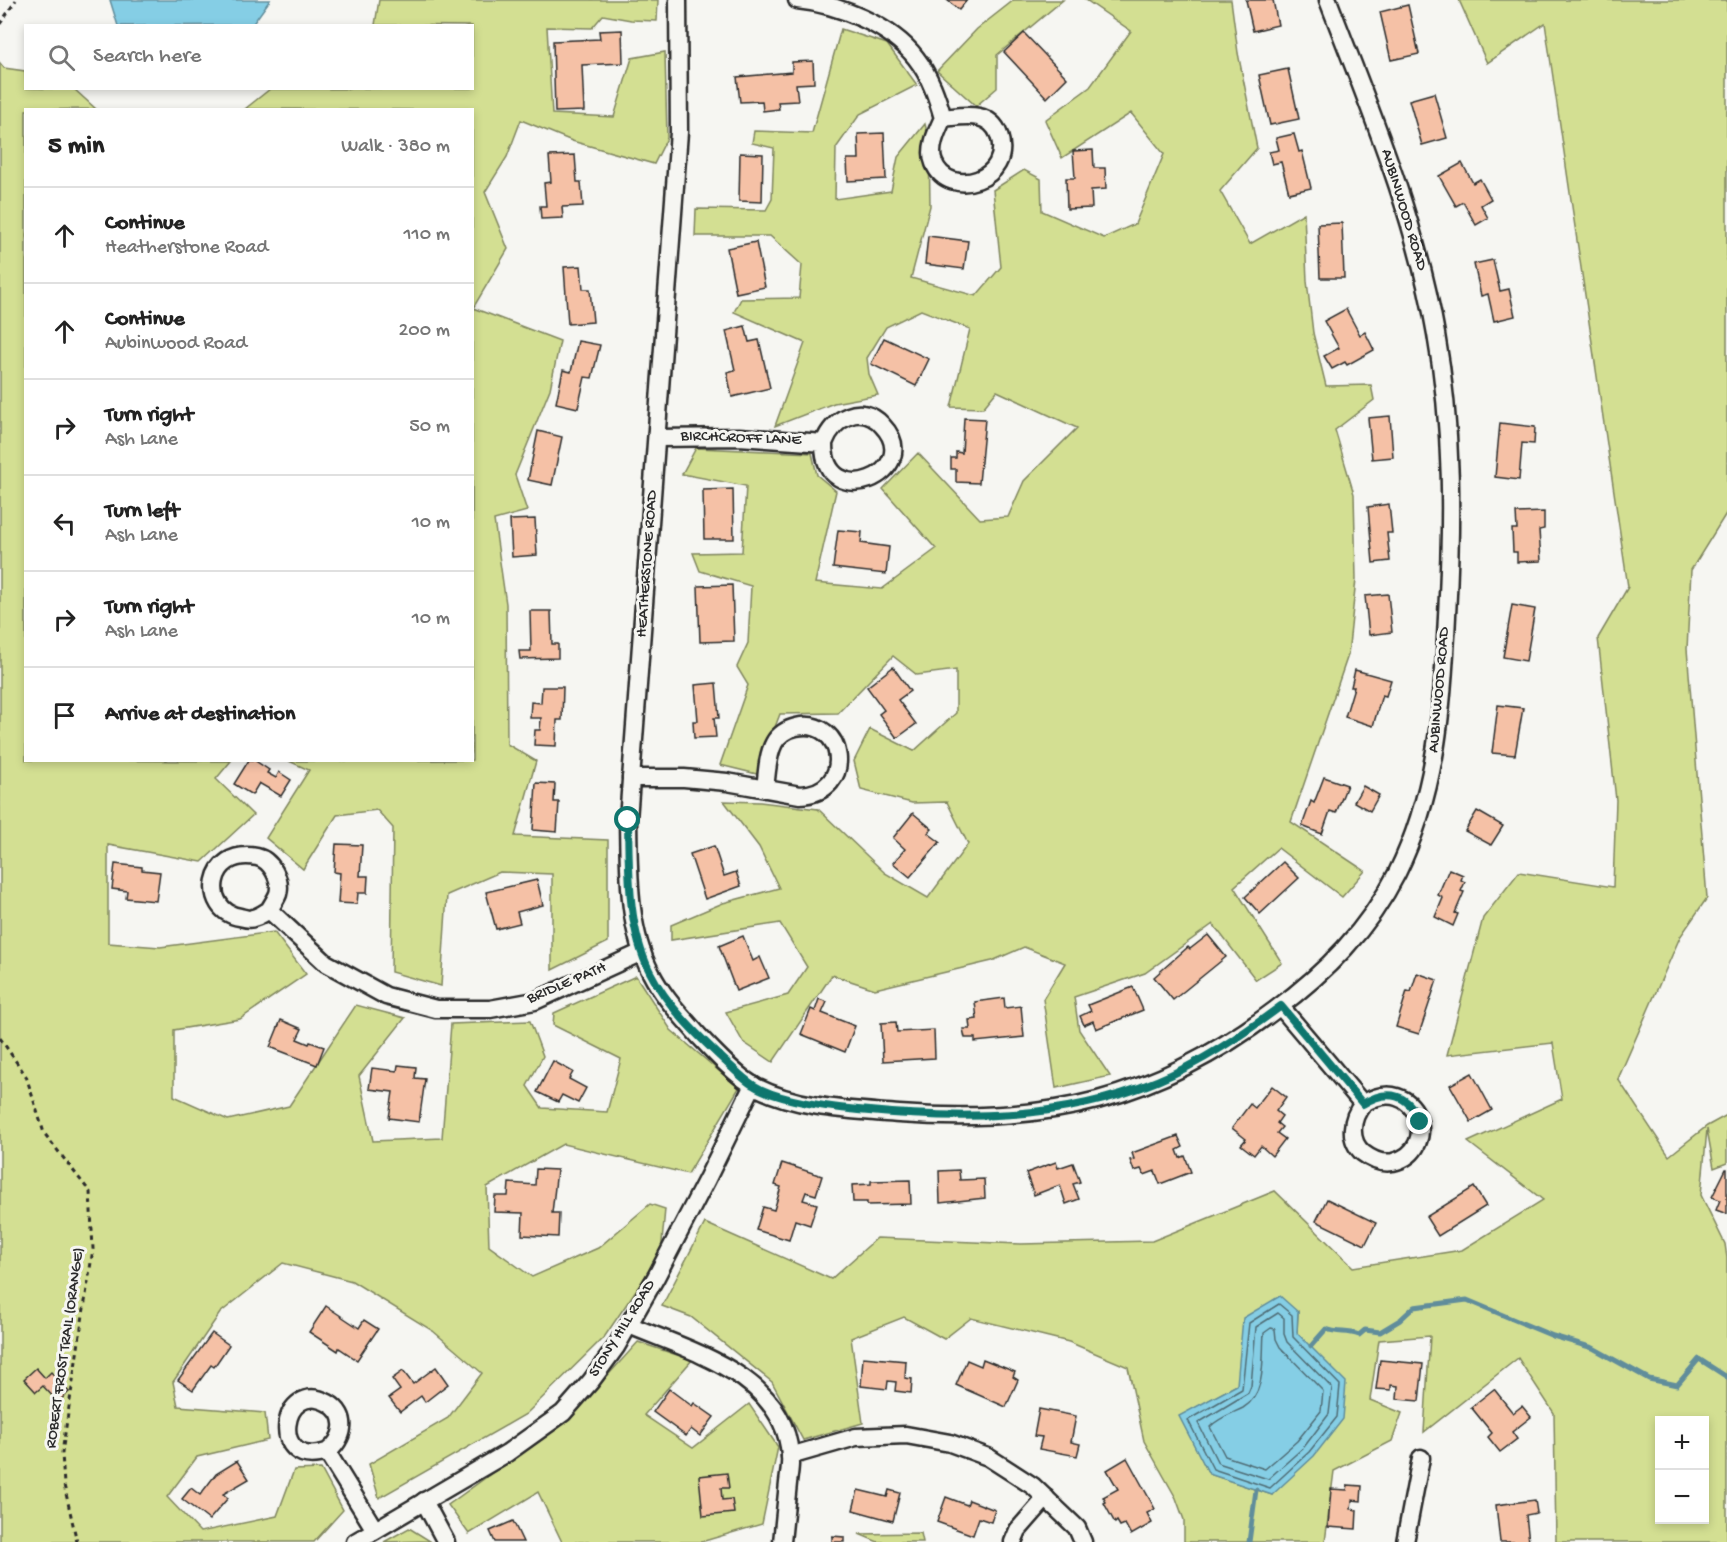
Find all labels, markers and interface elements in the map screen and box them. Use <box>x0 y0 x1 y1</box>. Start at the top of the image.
search box <box>24 24 474 90</box>
icon: search <box>45 41 78 74</box>
text: Search here <box>93 44 201 70</box>
text: 5 min <box>48 132 104 163</box>
text: Walk · 380 m <box>341 136 450 159</box>
street label: AUBINWOOD ROAD <box>1375 147 1431 274</box>
text: Continue <box>105 211 185 237</box>
icon: ahead <box>48 219 81 252</box>
text: 110 m <box>404 224 450 247</box>
text: Heatherstone Road <box>105 237 268 260</box>
text: Continue <box>105 307 185 333</box>
icon: ahead <box>48 315 81 348</box>
text: 200 m <box>399 320 450 343</box>
text: Aubinwood Road <box>105 333 247 356</box>
text: Turn right <box>105 403 193 429</box>
icon: right <box>48 411 81 444</box>
text: 50 m <box>409 416 450 439</box>
street label: BIRCHCROFF LANE <box>679 427 803 451</box>
text: Ash Lane <box>105 429 178 452</box>
street label: HEATHERSTONE ROAD <box>633 489 663 638</box>
text: Turn left <box>105 499 179 525</box>
icon: left <box>48 507 81 540</box>
text: 10 m <box>412 512 450 535</box>
text: Ash Lane <box>105 525 178 548</box>
text: Turn right <box>105 595 193 621</box>
icon: right <box>48 603 81 636</box>
text: 10 m <box>412 608 450 631</box>
text: Ash Lane <box>105 621 178 644</box>
street label: AUBINWOOD ROAD <box>1425 626 1455 754</box>
icon: arrive <box>48 699 81 732</box>
text: Arrive at destination <box>105 702 295 728</box>
route start <box>614 806 640 832</box>
street label: BRIDLE PATH <box>524 959 610 1010</box>
route end <box>1406 1108 1432 1134</box>
street label: ROBERT FROST TRAIL (ORANGE) <box>42 1246 90 1450</box>
street label: STONY HILL ROAD <box>585 1276 661 1381</box>
map controls <box>1655 1416 1709 1524</box>
button: + <box>1655 1416 1709 1470</box>
button: − <box>1655 1470 1709 1524</box>

